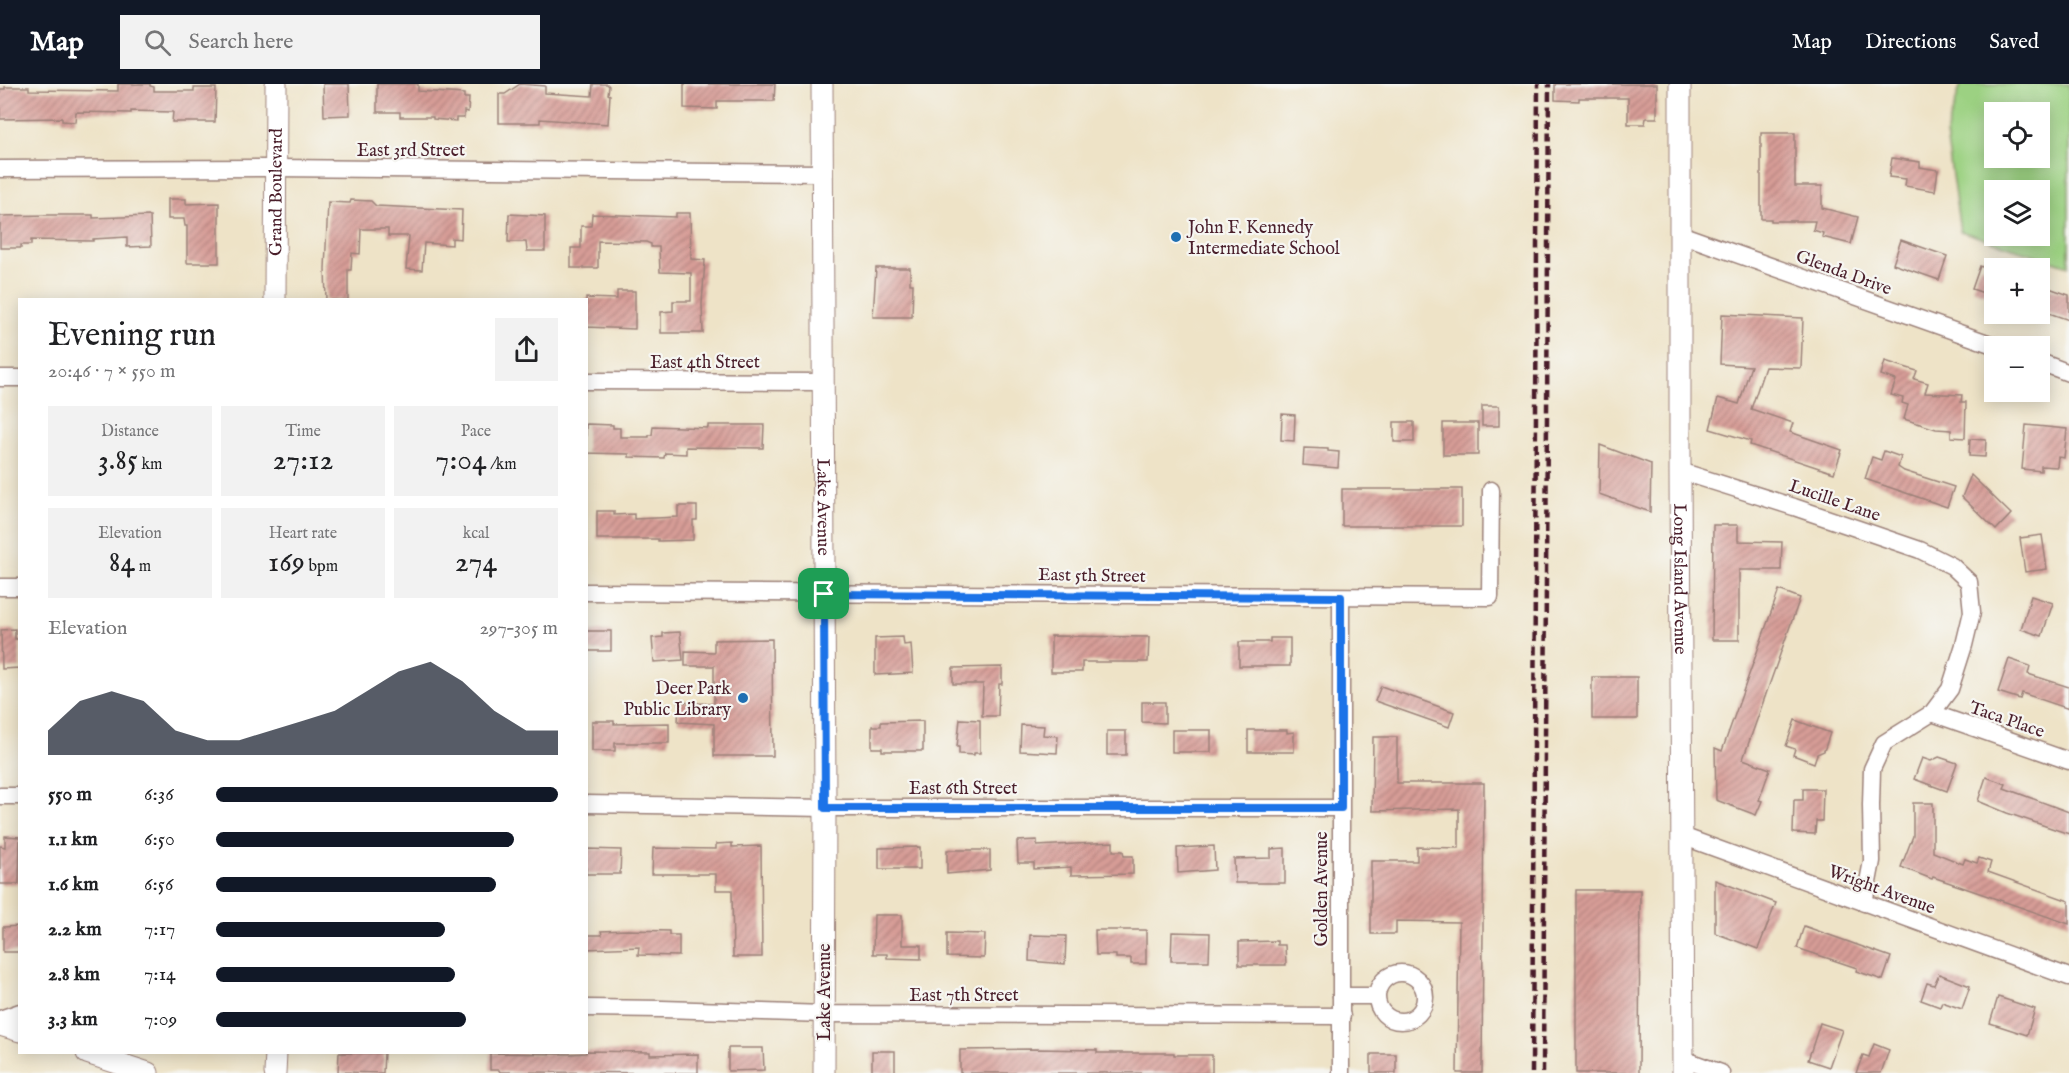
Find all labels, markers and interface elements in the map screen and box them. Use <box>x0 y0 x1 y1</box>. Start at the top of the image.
search box <box>120 15 540 69</box>
text: Map <box>30 25 84 60</box>
icon: search <box>141 26 174 59</box>
text: Search here <box>189 28 293 56</box>
text: Map <box>1792 29 1832 56</box>
text: Directions <box>1865 29 1956 56</box>
text: Saved <box>1989 29 2039 56</box>
map controls <box>1984 102 2050 402</box>
button: locate <box>1984 102 2050 168</box>
street label: Grand Boulevard <box>265 128 289 256</box>
street label: East 3rd Street <box>357 140 465 163</box>
button: layers <box>1984 180 2050 246</box>
place label: John F. Kennedy Intermediate School <box>1186 217 1340 261</box>
marker: John F. Kennedy Intermediate School <box>1169 230 1183 244</box>
street label: Glenda Drive <box>1792 245 1895 301</box>
button: + <box>1984 258 2050 324</box>
text: Evening run <box>48 315 216 357</box>
button: share <box>495 318 558 381</box>
button: − <box>1984 336 2050 402</box>
street label: East 4th Street <box>650 352 760 375</box>
text: 20:46 · 7 × 550 m <box>48 359 176 384</box>
text: Distance <box>101 422 159 442</box>
text: Time <box>285 422 321 442</box>
text: Pace <box>461 422 491 442</box>
text: 3.85 <box>98 442 138 480</box>
text: 27:12 <box>273 442 333 480</box>
text: 7:04 <box>435 442 487 480</box>
text: km <box>138 455 162 475</box>
text: /km <box>487 455 517 475</box>
street label: Lake Avenue <box>811 458 834 556</box>
street label: Lucille Lane <box>1786 475 1883 528</box>
street label: Long Island Avenue <box>1667 503 1691 655</box>
text: Elevation <box>98 524 162 544</box>
text: Heart rate <box>269 524 337 544</box>
text: kcal <box>463 524 489 544</box>
text: 84 <box>109 544 135 582</box>
text: 169 <box>268 544 305 582</box>
text: 274 <box>455 544 497 582</box>
text: m <box>135 557 151 577</box>
text: bpm <box>305 557 338 577</box>
street label: East 5th Street <box>1038 564 1146 589</box>
pin <box>798 568 849 619</box>
icon: arrive <box>807 577 840 610</box>
text: Elevation <box>48 616 127 641</box>
text: 297–305 m <box>479 616 558 641</box>
place label: Deer Park Public Library <box>623 678 731 722</box>
marker: Deer Park Public Library <box>736 691 750 705</box>
street label: Taca Place <box>1966 697 2047 744</box>
street label: East 6th Street <box>909 778 1017 801</box>
text: 550 m <box>48 782 92 807</box>
text: 6:36 <box>144 782 174 807</box>
text: 1.1 km <box>48 827 98 852</box>
text: 6:50 <box>144 827 175 852</box>
street label: Golden Avenue <box>1311 831 1334 947</box>
street label: Wright Avenue <box>1825 860 1938 920</box>
text: 1.6 km <box>48 872 99 897</box>
text: 6:56 <box>144 872 173 897</box>
text: 2.2 km <box>48 917 102 942</box>
text: 7:17 <box>144 917 175 942</box>
street label: Lake Avenue <box>814 943 837 1041</box>
text: 2.8 km <box>48 962 100 987</box>
text: 7:14 <box>144 962 176 987</box>
street label: East 7th Street <box>909 985 1019 1008</box>
text: 3.3 km <box>48 1007 98 1032</box>
text: 7:09 <box>144 1007 177 1032</box>

